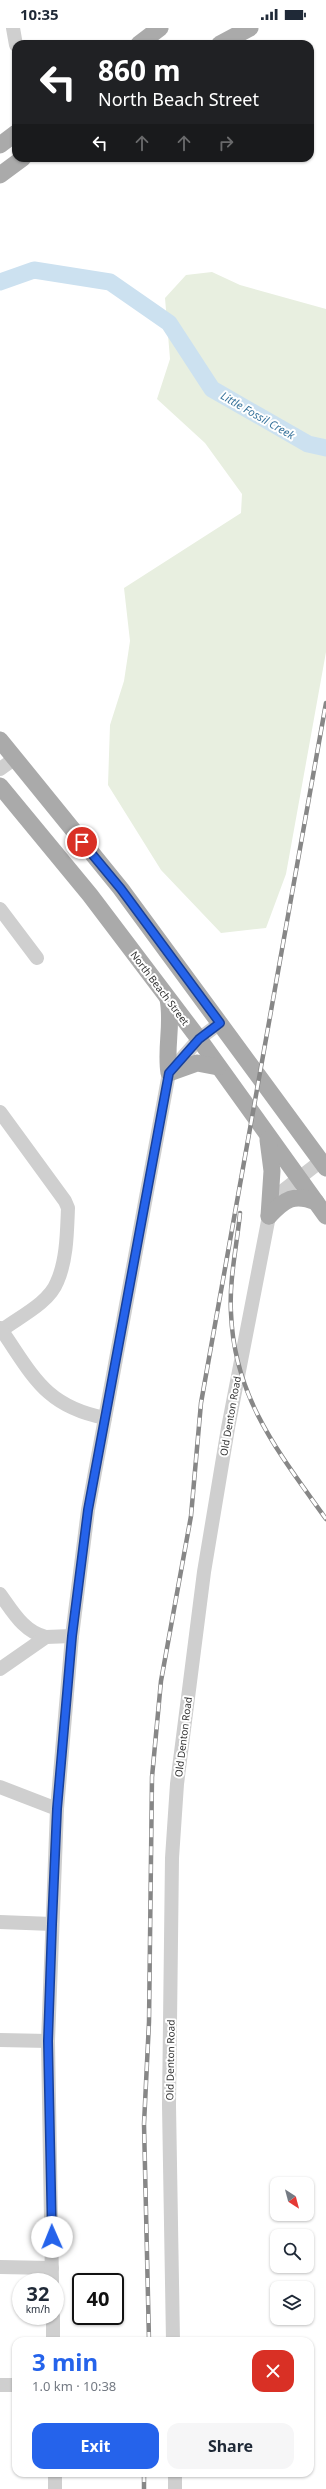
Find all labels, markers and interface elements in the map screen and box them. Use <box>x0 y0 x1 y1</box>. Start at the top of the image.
text: 10:35 <box>20 4 59 24</box>
text: 860 m <box>98 51 181 89</box>
icon: left <box>32 56 84 108</box>
text: North Beach Street <box>98 87 259 111</box>
icon: left <box>89 132 111 154</box>
icon: ahead <box>131 132 153 154</box>
icon: ahead <box>173 132 195 154</box>
icon: right <box>215 132 237 154</box>
water label: Little Fossil Creek <box>218 388 298 443</box>
pin <box>65 825 99 859</box>
icon: arrive <box>71 831 93 853</box>
street label: North Beach Street <box>128 948 193 1028</box>
street label: Old Denton Road <box>216 1375 244 1457</box>
street label: Old Denton Road <box>171 1696 195 1778</box>
street label: Old Denton Road <box>162 2020 178 2100</box>
north arrow <box>270 2177 314 2221</box>
map controls <box>270 2177 314 2325</box>
position arrow <box>31 2216 73 2258</box>
button: search <box>270 2229 314 2273</box>
speed limit sign: 40 <box>72 2273 124 2325</box>
text: 32 <box>27 2280 49 2307</box>
button: layers <box>270 2281 314 2325</box>
text: km/h <box>26 2302 50 2316</box>
text: 3 min <box>32 2345 98 2378</box>
button: close <box>252 2350 294 2392</box>
text: 1.0 km · 10:38 <box>32 2377 116 2395</box>
button: Exit <box>32 2423 159 2469</box>
button: Share <box>167 2423 294 2469</box>

